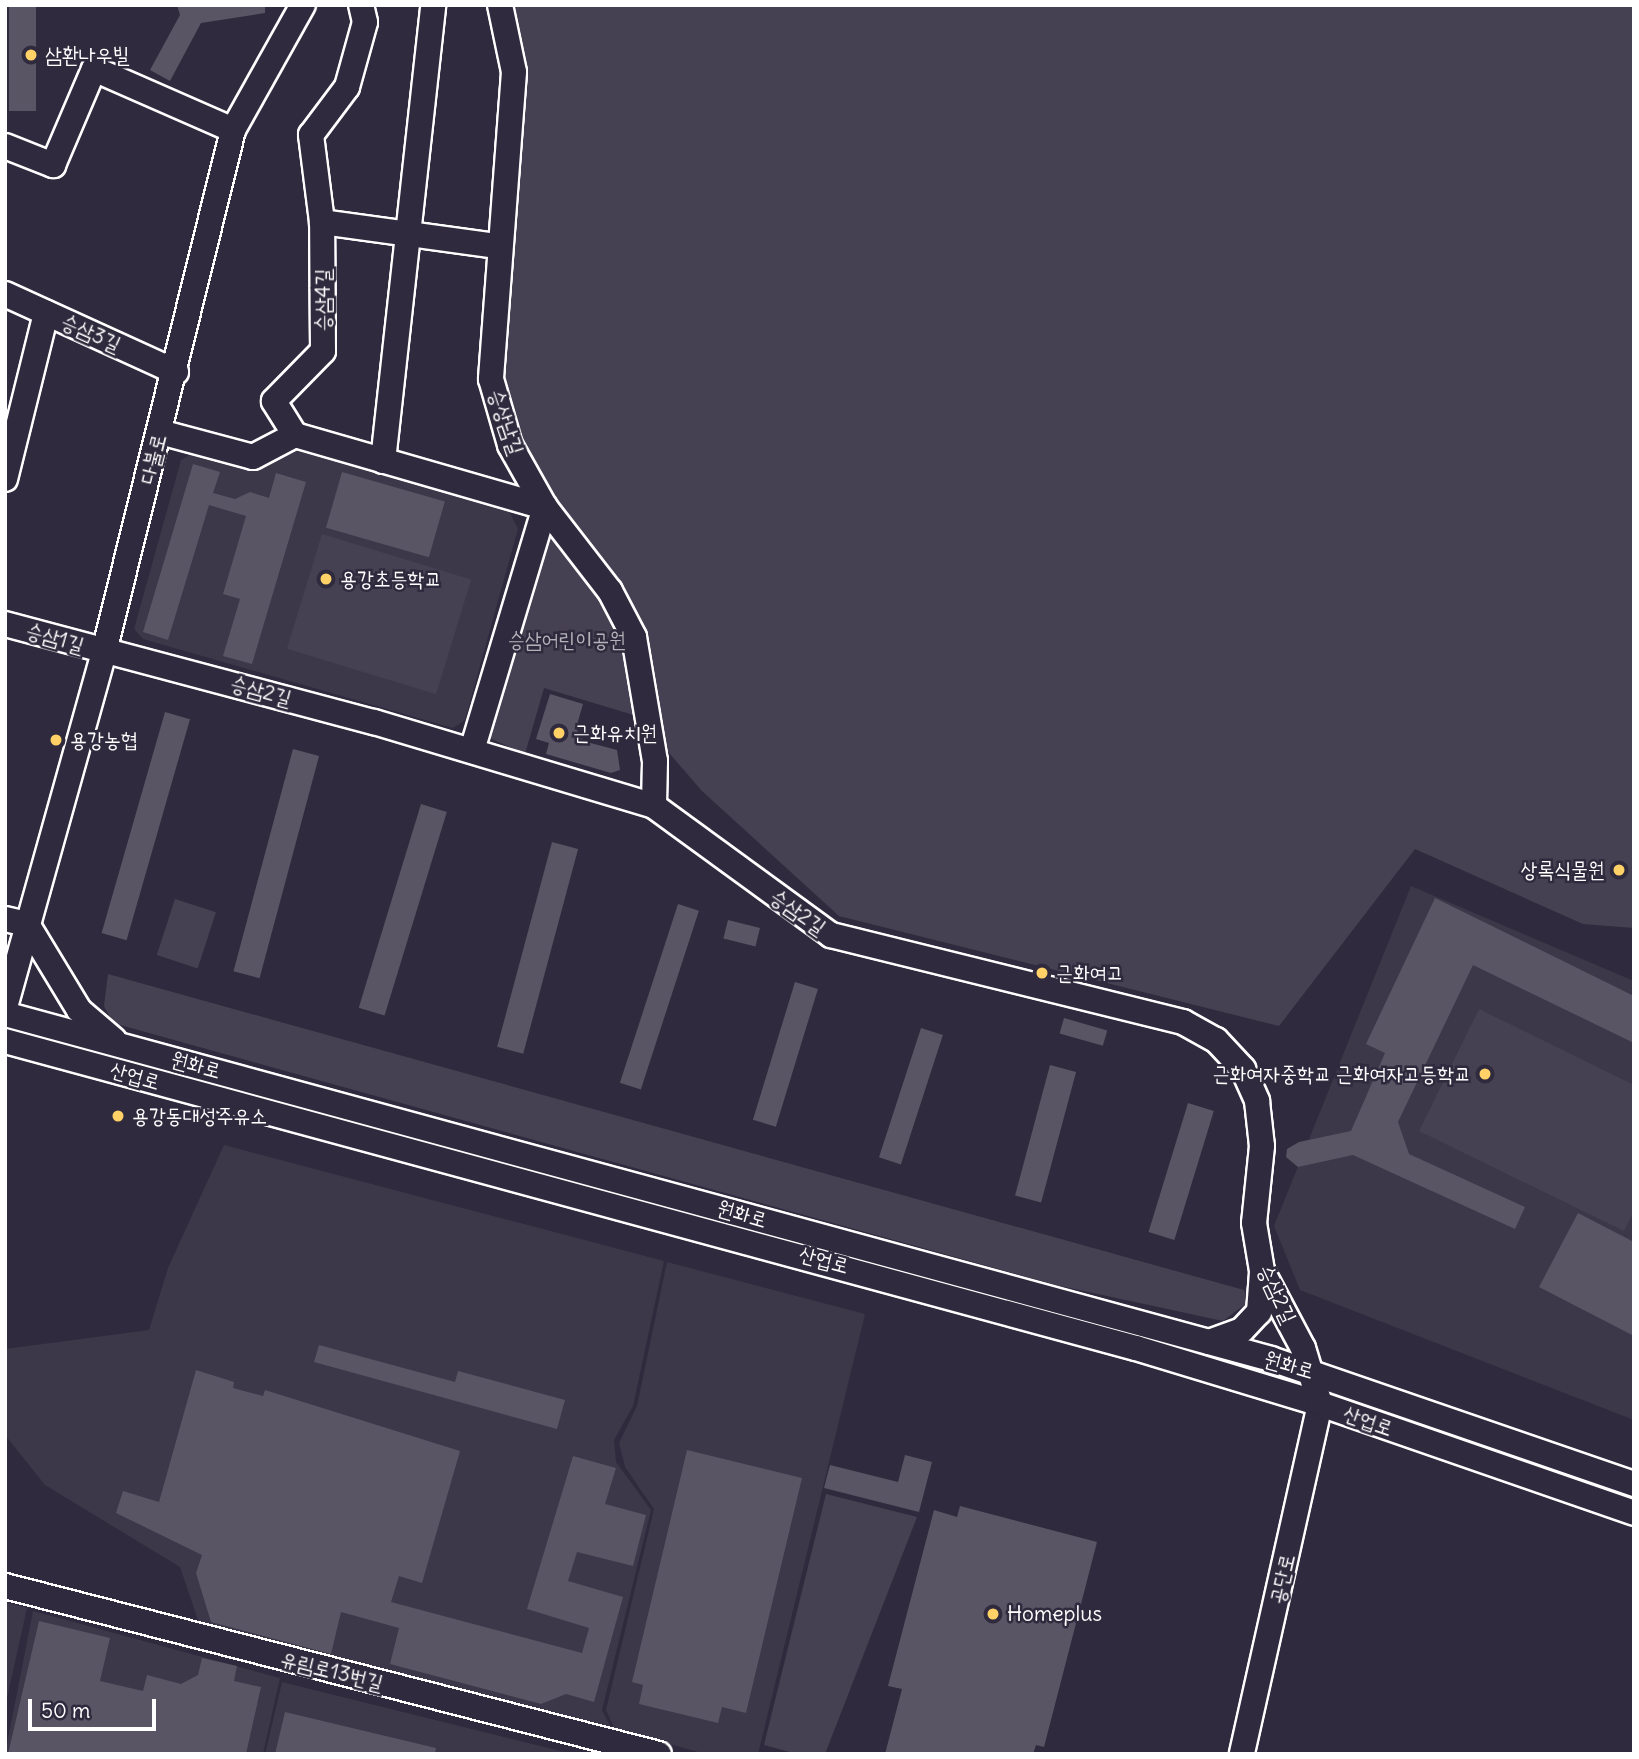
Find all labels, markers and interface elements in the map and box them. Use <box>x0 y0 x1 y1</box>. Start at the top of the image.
place label: 삼환나우빌 <box>45 42 129 68</box>
marker: 삼환나우빌 <box>23 47 39 63</box>
street label: 승삼4길 <box>310 269 336 331</box>
street label: 승삼3길 <box>57 309 125 357</box>
street label: 승상남길 <box>483 386 529 458</box>
street label: 다불로 <box>135 431 171 487</box>
place label: 용강초등학교 <box>340 566 441 592</box>
marker: 용강초등학교 <box>318 571 334 587</box>
street label: 승삼1길 <box>23 618 87 658</box>
park label: 승삼어린이공원 <box>508 627 626 653</box>
street label: 승삼2길 <box>228 671 294 711</box>
place label: 근화유치원 <box>573 720 657 746</box>
marker: 근화유치원 <box>551 725 567 741</box>
place label: 용강농협 <box>70 727 138 753</box>
marker: 용강농협 <box>48 732 64 748</box>
place label: 상록식물원 <box>1521 857 1605 883</box>
marker: 상록식물원 <box>1611 862 1627 878</box>
street label: 승삼2길 <box>765 884 831 940</box>
place label: 근화여고 <box>1056 960 1124 986</box>
marker: 근화여고 <box>1034 965 1050 981</box>
street label: 원화로 <box>168 1046 224 1084</box>
street label: 산업로 <box>107 1057 163 1095</box>
place label: 근화여자중학교 근화여자고등학교 <box>1213 1061 1471 1087</box>
marker: 근화여자중학교 근화여자고등학교 <box>1477 1066 1493 1082</box>
place label: 용강동대성주유소 <box>132 1103 267 1129</box>
marker: 용강동대성주유소 <box>110 1108 126 1124</box>
street label: 원화로 <box>714 1195 770 1233</box>
street label: 산업로 <box>796 1241 852 1279</box>
street label: 승삼2길 <box>1252 1260 1302 1328</box>
street label: 원화로 <box>1261 1346 1317 1384</box>
street label: 산업로 <box>1340 1401 1396 1441</box>
street label: 공단로 <box>1264 1551 1300 1607</box>
place label: Homeplus <box>1007 1601 1102 1627</box>
marker: Homeplus <box>985 1606 1001 1622</box>
street label: 유림로13번길 <box>278 1646 386 1696</box>
scale bar <box>32 1686 159 1730</box>
text: 50 m <box>41 1697 90 1724</box>

